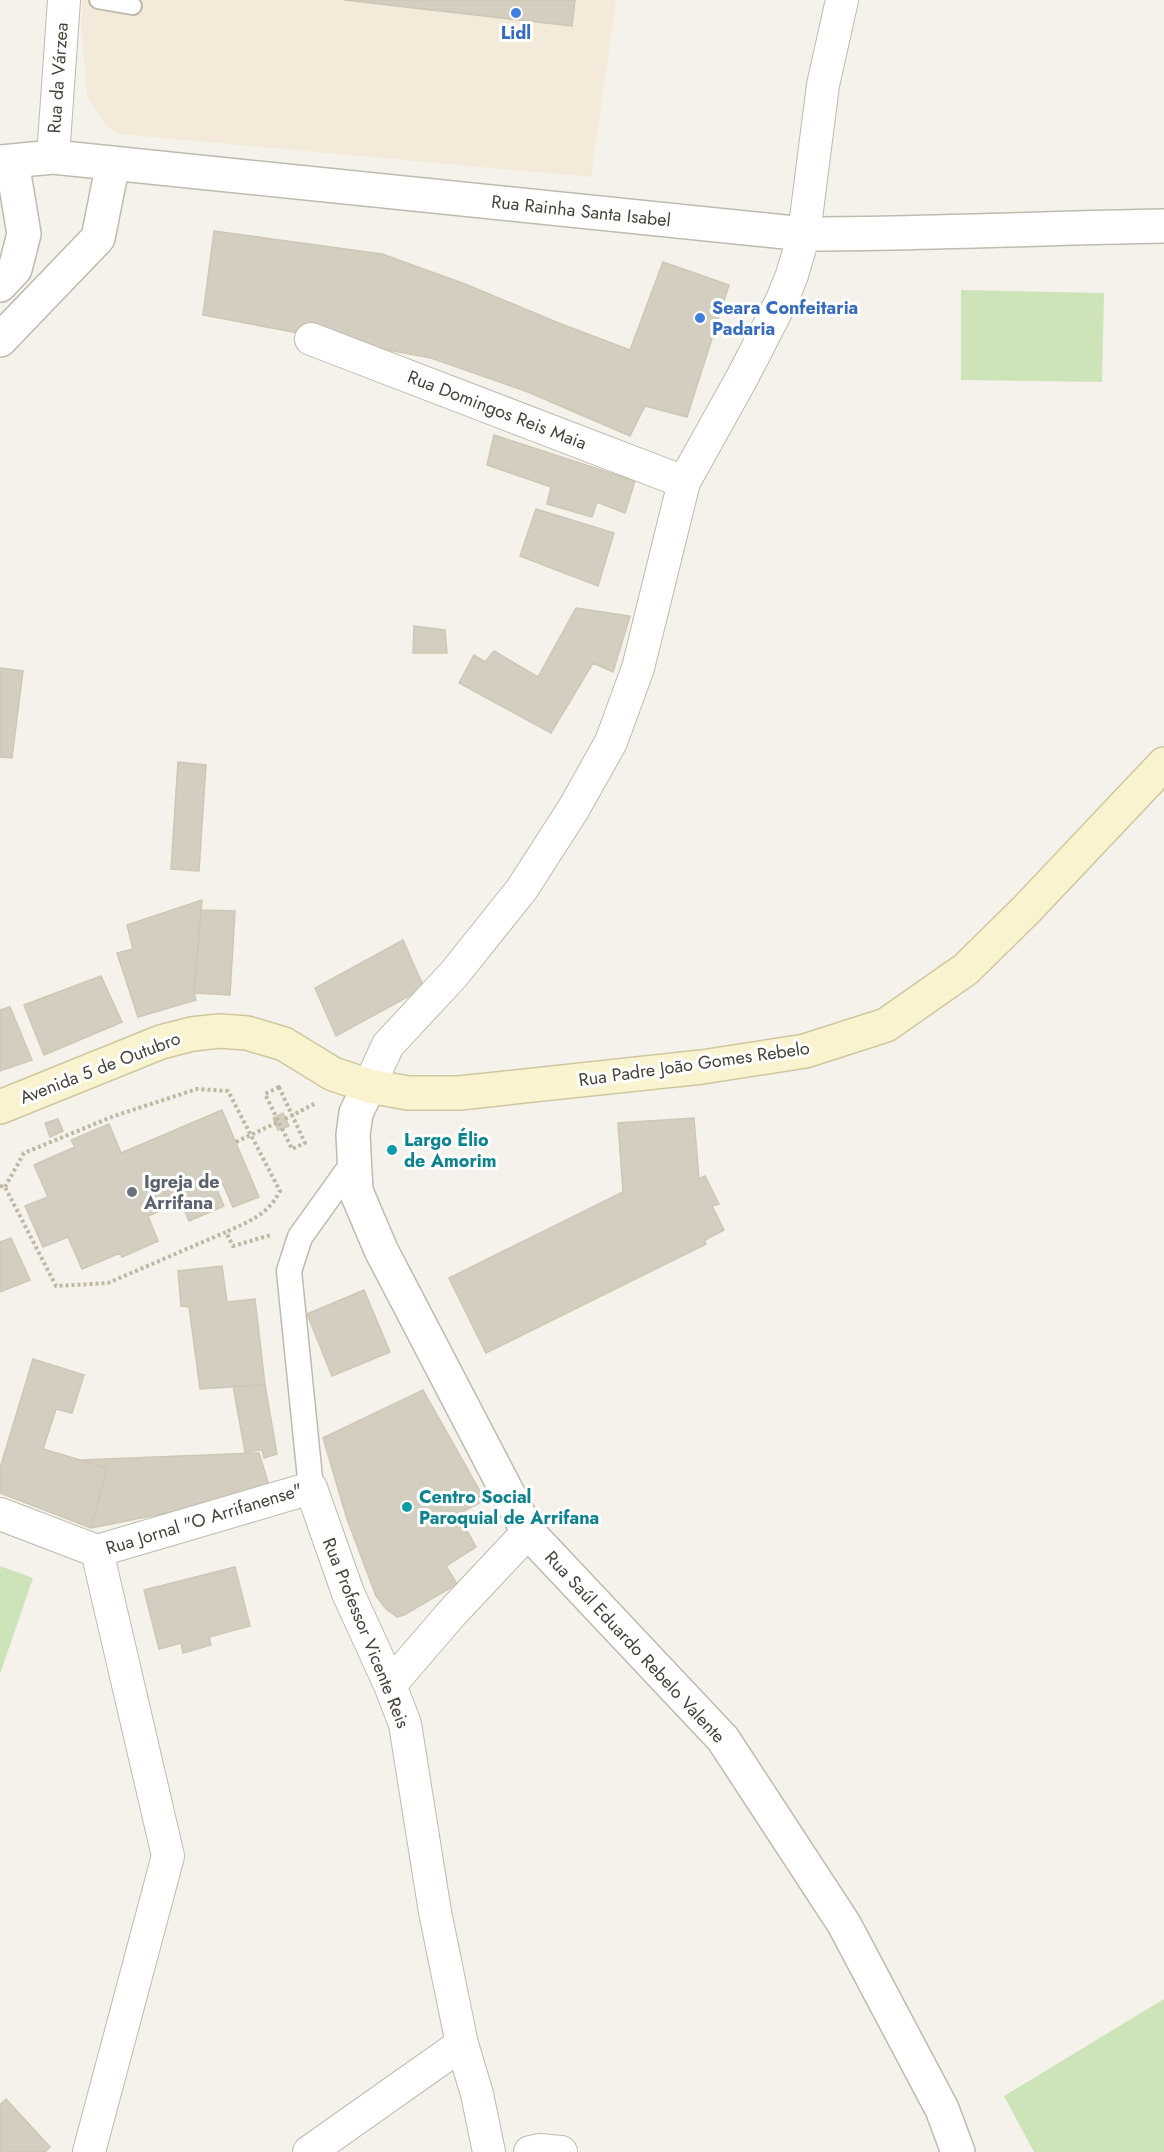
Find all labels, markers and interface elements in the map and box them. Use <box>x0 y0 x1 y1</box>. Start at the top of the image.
marker: Lidl <box>509 6 523 20</box>
place label: Lidl <box>501 20 531 46</box>
street label: Rua da Várzea <box>41 22 75 134</box>
street label: Rua Rainha Santa Isabel <box>490 189 672 233</box>
place label: Seara Confeitaria Padaria <box>712 295 858 342</box>
marker: Seara Confeitaria Padaria <box>693 311 707 325</box>
street label: Rua Domingos Reis Maia <box>404 364 590 456</box>
street label: Avenida 5 de Outubro <box>16 1025 184 1111</box>
street label: Rua Padre João Gomes Rebelo <box>577 1035 811 1093</box>
place label: Largo Élio de Amorim <box>404 1127 497 1174</box>
marker: Largo Élio de Amorim <box>385 1143 399 1157</box>
place label: Igreja de Arrifana <box>143 1169 220 1216</box>
marker: Igreja de Arrifana <box>125 1185 139 1199</box>
street label: Rua Jornal "O Arrifanense" <box>103 1477 305 1561</box>
place label: Centro Social Paroquial de Arrifana <box>419 1484 599 1531</box>
marker: Centro Social Paroquial de Arrifana <box>400 1500 414 1514</box>
street label: Rua Professor Vicente Reis <box>316 1534 416 1732</box>
street label: Rua Saúl Eduardo Rebelo Valente <box>539 1545 731 1749</box>

